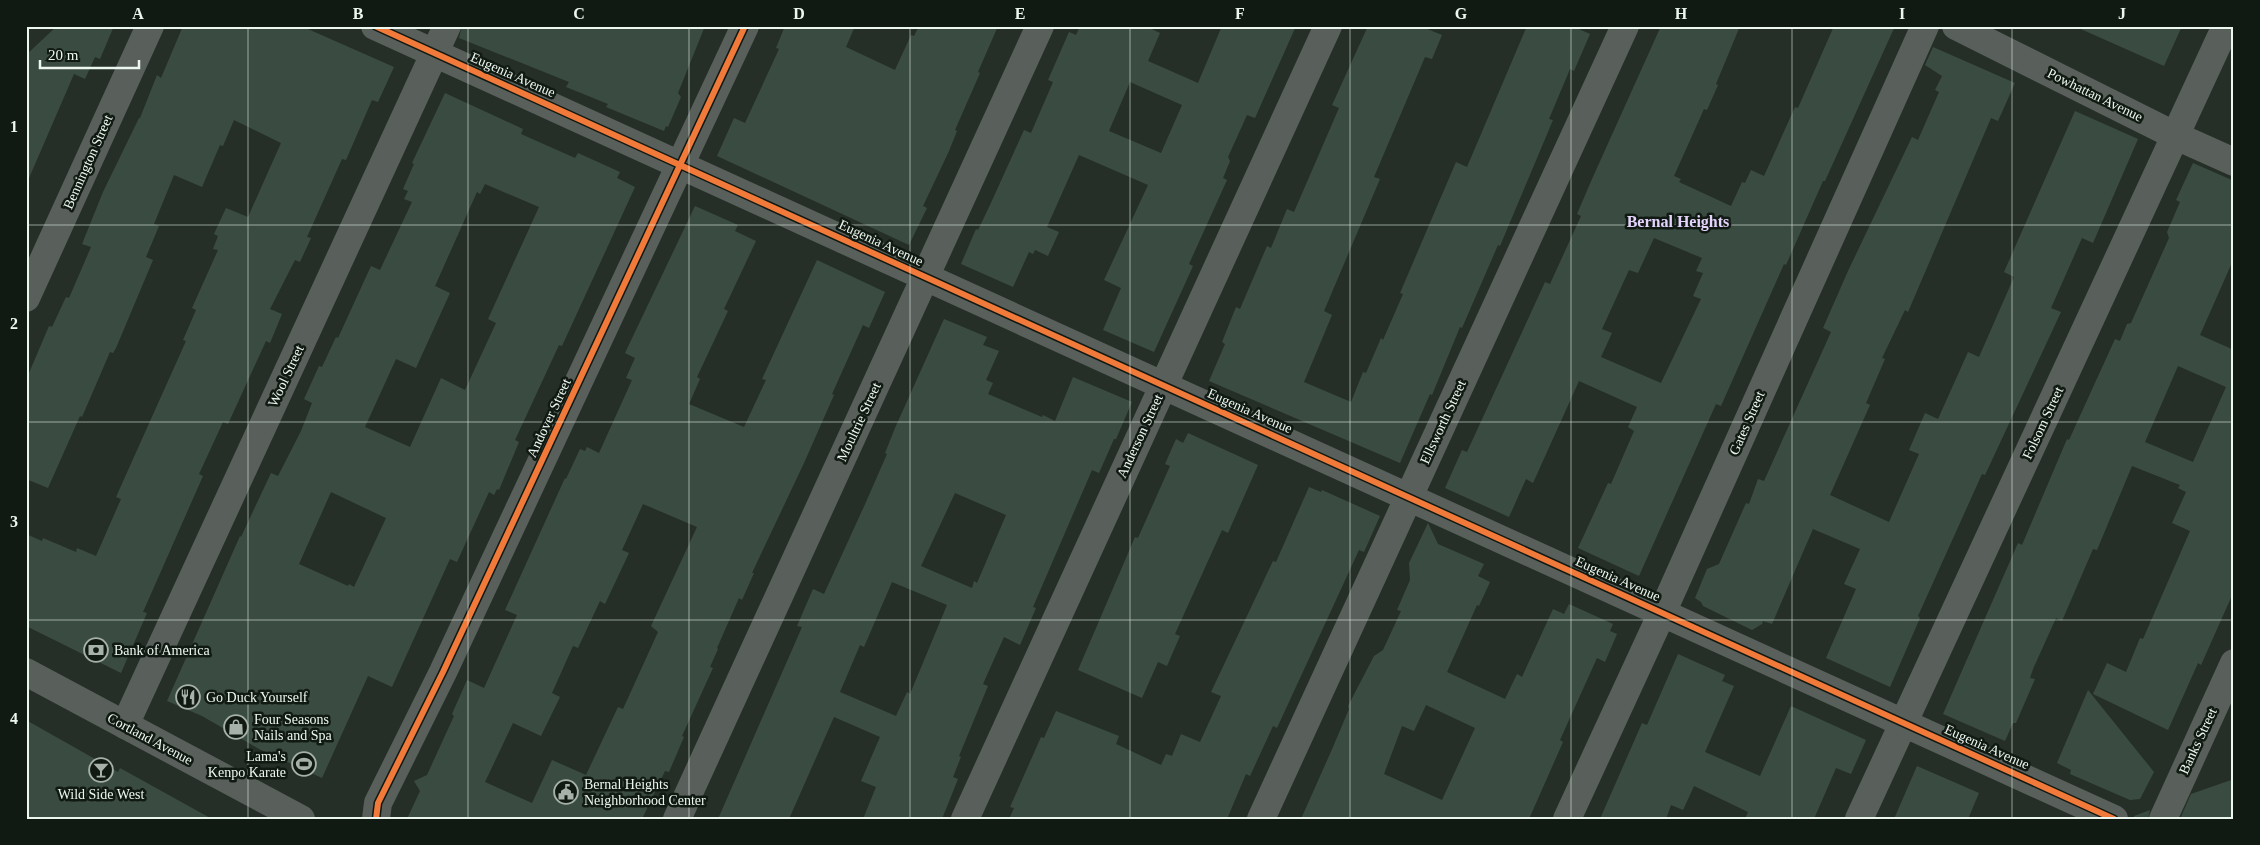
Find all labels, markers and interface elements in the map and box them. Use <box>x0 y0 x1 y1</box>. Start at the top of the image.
text: A <box>132 5 144 22</box>
text: B <box>353 5 364 22</box>
text: C <box>573 5 585 22</box>
text: D <box>793 5 805 22</box>
text: E <box>1015 5 1025 22</box>
text: F <box>1235 5 1245 22</box>
text: G <box>1455 5 1468 22</box>
text: H <box>1675 5 1688 22</box>
text: I <box>1899 5 1905 22</box>
text: J <box>2118 5 2126 22</box>
scale bar <box>40 38 139 70</box>
text: 20 m <box>48 47 79 63</box>
street label: Eugenia Avenue <box>468 50 558 100</box>
street label: Powhattan Avenue <box>2045 65 2145 125</box>
street label: Bennington Street <box>61 112 116 211</box>
text: 1 <box>10 118 18 135</box>
district label: Bernal Heights <box>1627 213 1729 231</box>
street label: Eugenia Avenue <box>837 217 925 269</box>
text: 2 <box>10 315 18 332</box>
street label: Wool Street <box>265 343 307 409</box>
street label: Andover Street <box>524 376 574 460</box>
street label: Ellsworth Street <box>1417 378 1469 466</box>
street label: Moultrie Street <box>834 380 884 464</box>
street label: Folsom Street <box>2020 384 2066 462</box>
street label: Eugenia Avenue <box>1205 386 1295 436</box>
street label: Gates Street <box>1726 389 1768 457</box>
street label: Anderson Street <box>1114 392 1166 480</box>
text: 3 <box>10 513 18 530</box>
street label: Eugenia Avenue <box>1573 554 1663 604</box>
bank icon: Bank of America <box>83 637 109 663</box>
place label: Bank of America <box>114 643 210 658</box>
restaurant icon: Go Duck Yourself <box>175 684 201 710</box>
place label: Go Duck Yourself <box>206 690 308 705</box>
street label: Banks Street <box>2176 705 2220 776</box>
text: 4 <box>10 710 18 727</box>
street label: Cortland Avenue <box>105 710 195 768</box>
place label: Four Seasons Nails and Spa <box>254 712 333 743</box>
shop icon: Four Seasons Nails and Spa <box>223 714 249 740</box>
street label: Eugenia Avenue <box>1942 722 2032 772</box>
place label: Lama's Kenpo Karate <box>208 749 286 780</box>
sports icon: Lama's Kenpo Karate <box>291 751 317 777</box>
bar icon: Wild Side West <box>88 757 114 783</box>
place label: Bernal Heights Neighborhood Center <box>584 777 706 808</box>
public building icon: Bernal Heights Neighborhood Center <box>553 779 579 805</box>
place label: Wild Side West <box>58 787 144 802</box>

